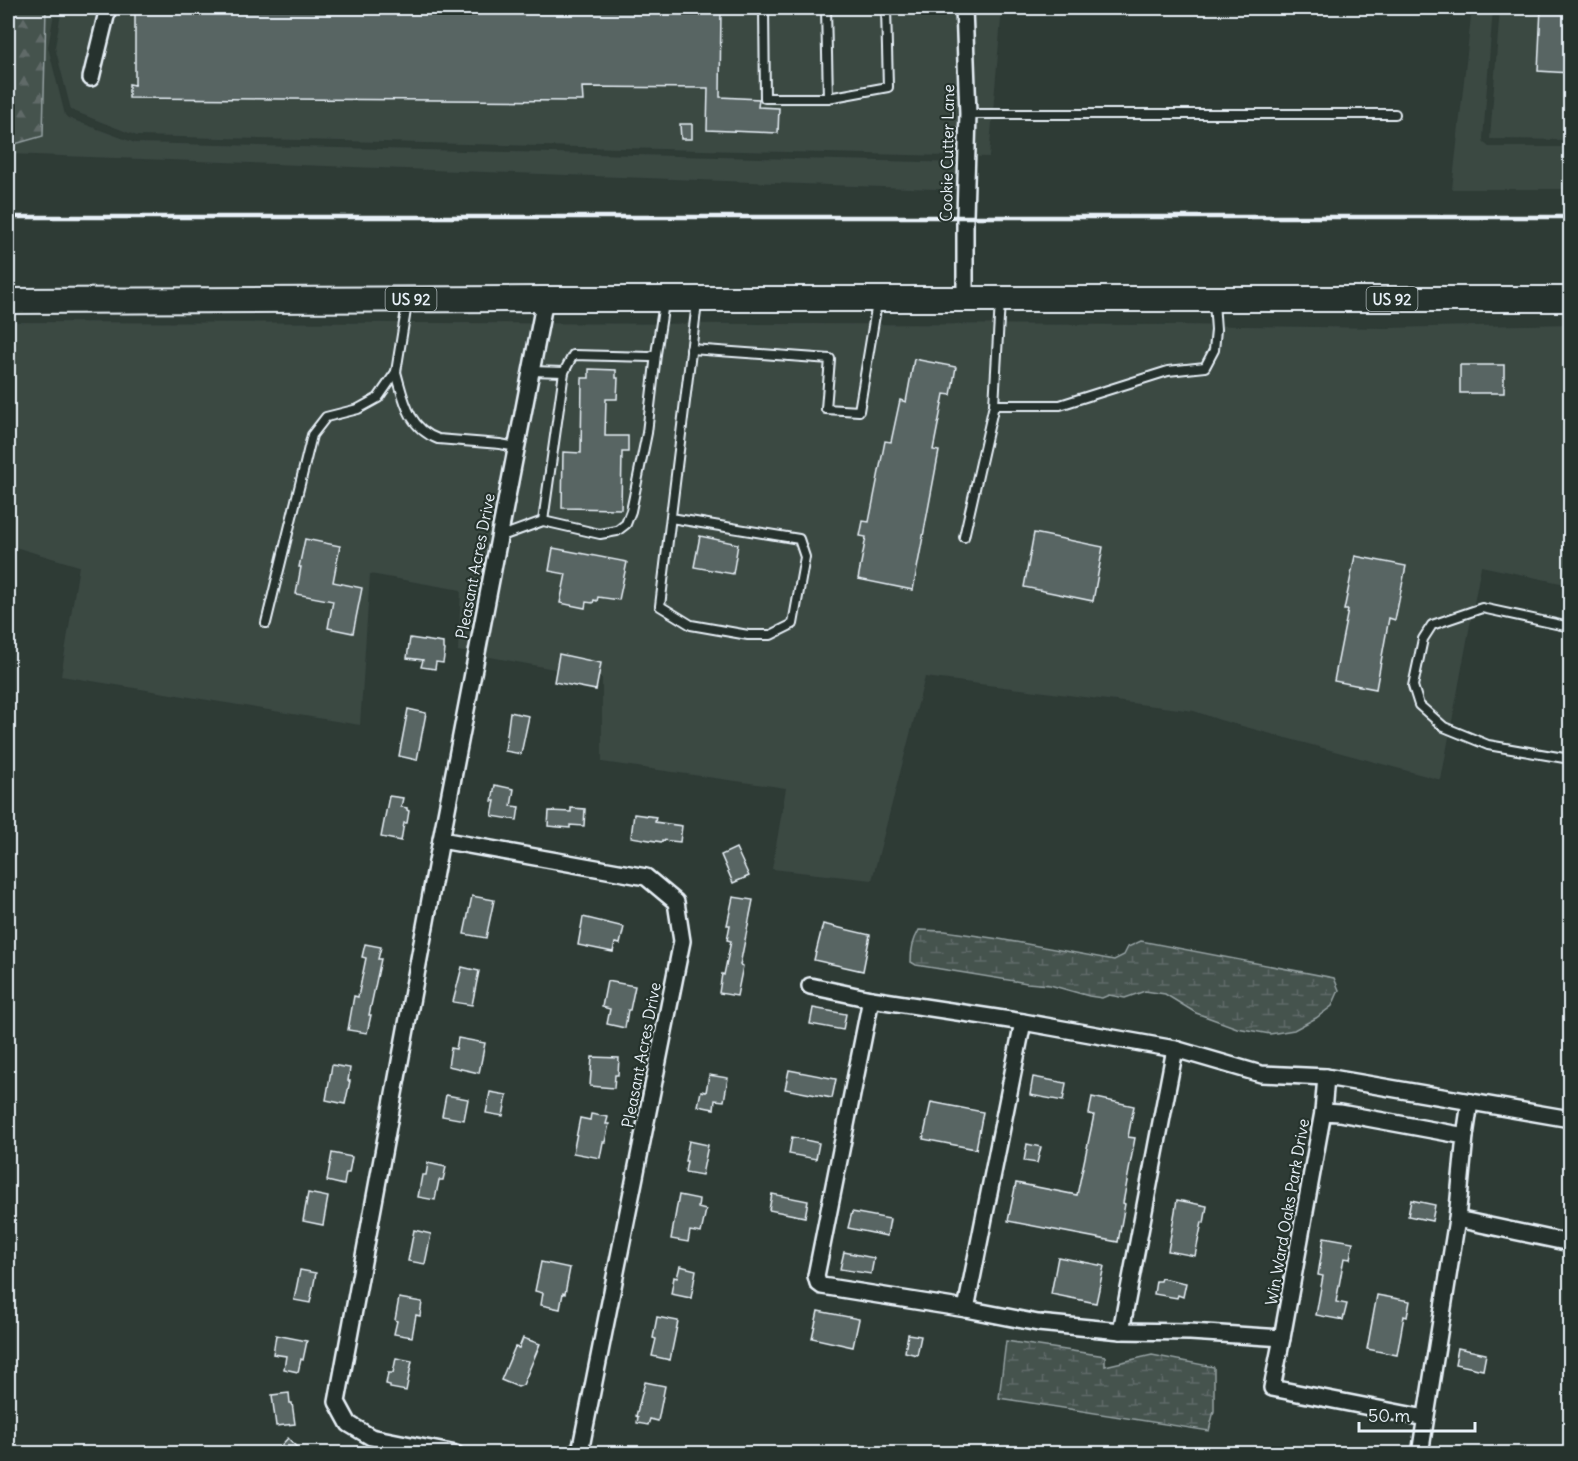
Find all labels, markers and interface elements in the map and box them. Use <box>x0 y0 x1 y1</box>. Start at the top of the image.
street label: Cookie Cutter Lane <box>936 84 958 222</box>
road number: US 92 <box>386 287 436 311</box>
road number: US 92 <box>1366 287 1418 311</box>
street label: Pleasant Acres Drive <box>451 492 499 640</box>
street label: Pleasant Acres Drive <box>617 981 665 1129</box>
street label: Win Ward Oaks Park Drive <box>1261 1117 1313 1307</box>
scale bar <box>1359 1395 1474 1433</box>
text: 50 m <box>1368 1404 1410 1427</box>

